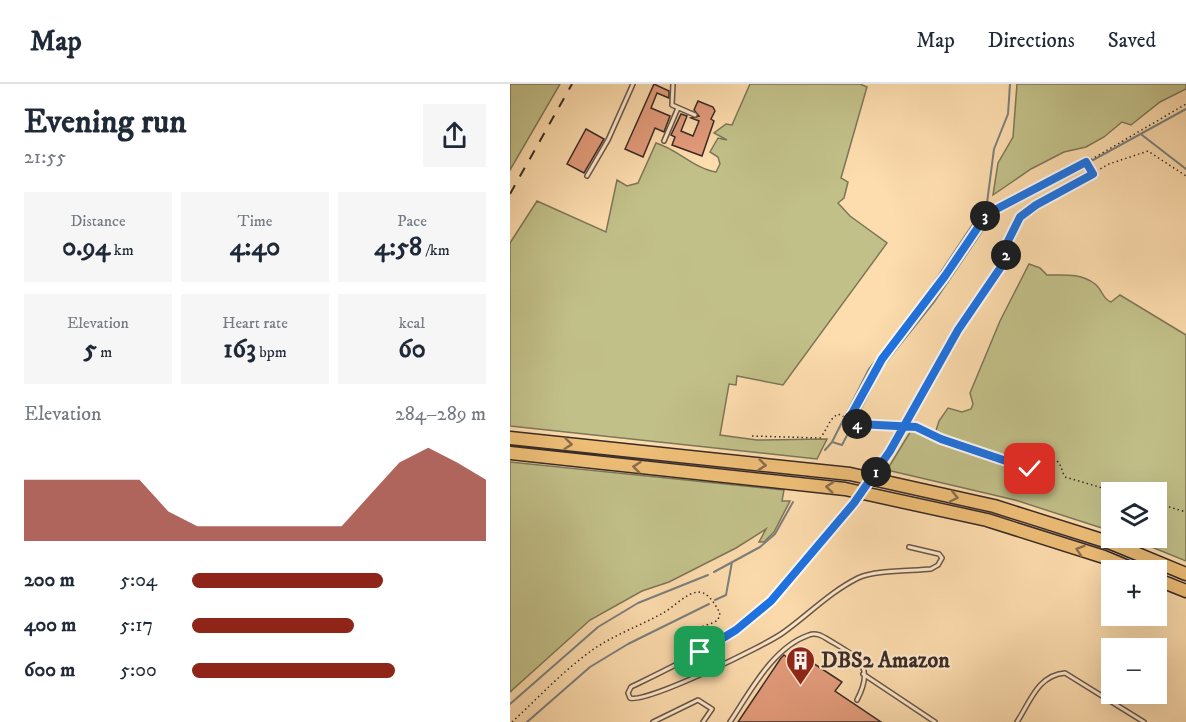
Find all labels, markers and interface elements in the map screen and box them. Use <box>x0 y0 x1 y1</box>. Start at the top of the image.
text: Map <box>30 24 82 59</box>
text: Map <box>916 28 955 54</box>
text: Directions <box>988 28 1075 54</box>
text: Saved <box>1108 28 1156 54</box>
text: Evening run <box>24 102 186 143</box>
button: share <box>423 104 486 167</box>
text: 21:55 <box>24 145 66 170</box>
pin: 3 <box>970 201 1000 231</box>
text: 3 <box>982 206 988 226</box>
text: Distance <box>70 211 126 231</box>
text: Time <box>238 211 272 231</box>
text: Pace <box>397 211 427 231</box>
text: 0.94 <box>62 231 110 264</box>
text: 4:40 <box>230 231 280 264</box>
text: 4:58 <box>374 231 422 264</box>
text: km <box>110 240 134 260</box>
text: /km <box>422 240 450 260</box>
pin: 2 <box>991 240 1021 270</box>
text: 2 <box>1002 245 1010 265</box>
text: Elevation <box>67 313 129 333</box>
text: Heart rate <box>222 313 288 333</box>
text: kcal <box>399 313 425 333</box>
text: 5 <box>84 333 97 366</box>
text: 163 <box>223 333 256 366</box>
text: 60 <box>398 333 426 366</box>
text: m <box>97 342 112 362</box>
text: bpm <box>256 342 287 362</box>
text: Elevation <box>24 402 101 427</box>
text: 284–289 m <box>395 402 486 427</box>
pin: 4 <box>842 409 872 439</box>
text: 4 <box>852 414 862 434</box>
one-way arrow <box>564 437 573 450</box>
pin <box>1004 443 1055 494</box>
icon: check <box>1013 452 1046 485</box>
pin: 1 <box>861 457 891 487</box>
one-way arrow <box>758 458 767 471</box>
one-way arrow <box>632 461 641 474</box>
text: 1 <box>873 462 879 482</box>
one-way arrow <box>826 481 835 494</box>
map controls <box>1101 482 1167 704</box>
button: layers <box>1101 482 1167 548</box>
one-way arrow <box>949 490 959 503</box>
one-way arrow <box>1075 544 1086 557</box>
button: + <box>1101 560 1167 626</box>
text: 200 m <box>24 568 75 593</box>
text: 5:04 <box>120 568 157 593</box>
text: 400 m <box>24 613 76 638</box>
text: 5:17 <box>120 613 153 638</box>
pin <box>674 626 725 677</box>
icon: arrive <box>683 635 716 668</box>
button: − <box>1101 638 1167 704</box>
building icon: DBS2 Amazon <box>784 644 816 686</box>
place label: DBS2 Amazon <box>821 647 950 674</box>
text: 600 m <box>24 658 75 683</box>
text: 5:00 <box>120 658 157 683</box>

